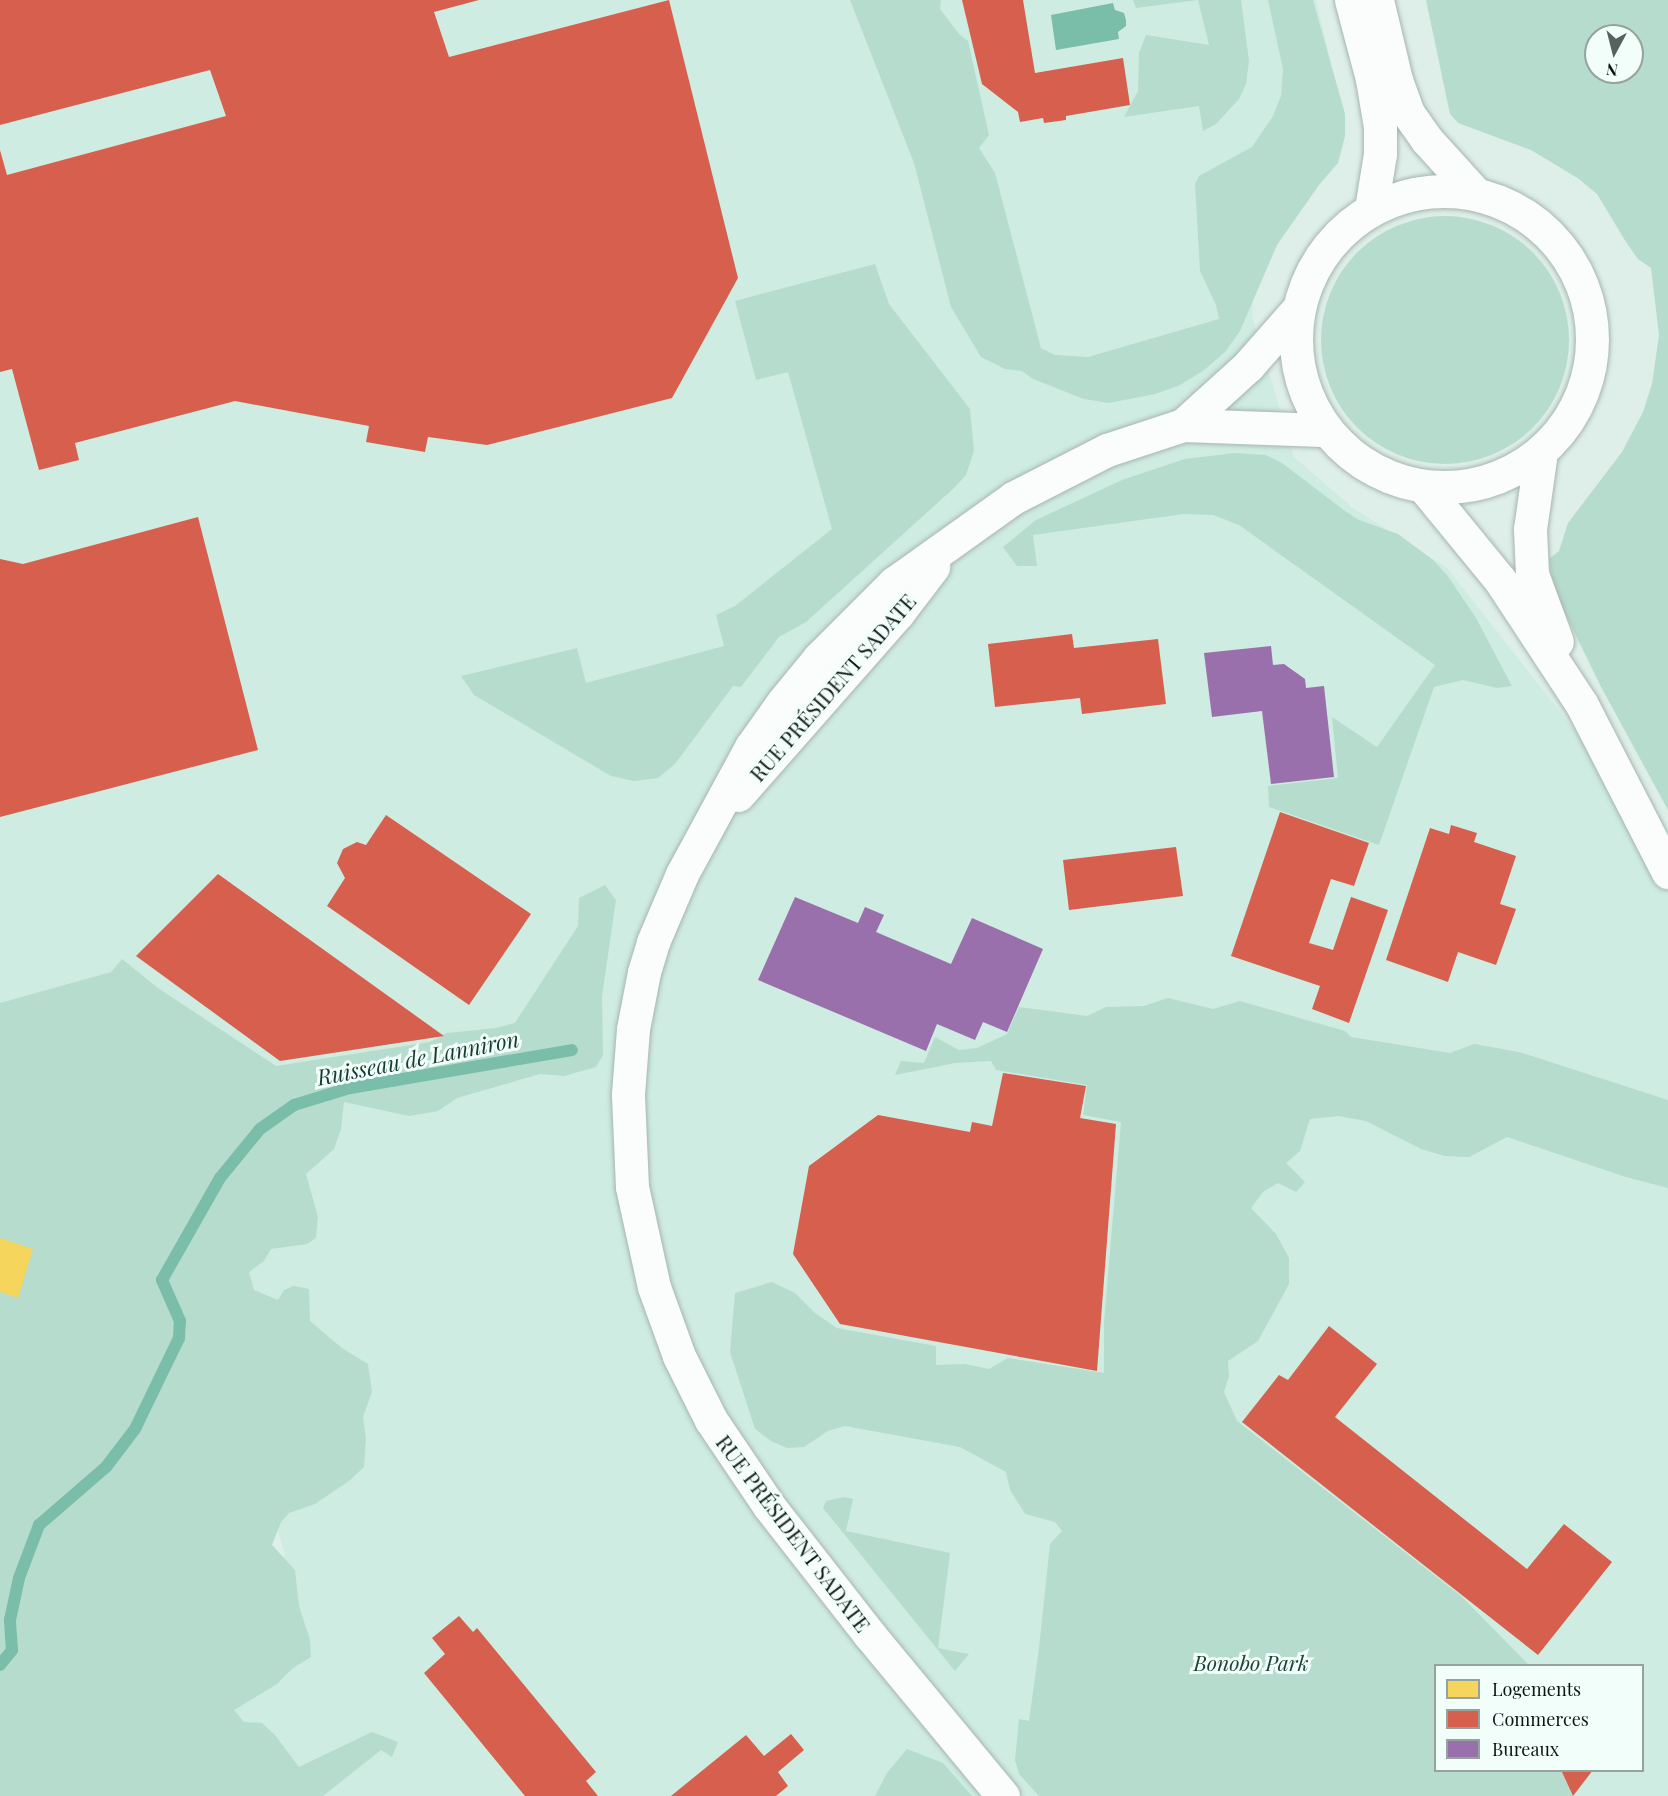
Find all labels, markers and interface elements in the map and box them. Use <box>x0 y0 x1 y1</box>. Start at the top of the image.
north arrow <box>1584 24 1644 84</box>
text: N <box>1605 59 1619 82</box>
street label: RUE PRÉSIDENT SADATE <box>744 588 920 786</box>
water label: Ruisseau de Lanniron <box>315 1025 521 1091</box>
street label: RUE PRÉSIDENT SADATE <box>712 1429 876 1637</box>
park label: Bonobo Park <box>1194 1649 1308 1675</box>
legend <box>1434 1664 1644 1772</box>
text: Logements <box>1492 1677 1581 1701</box>
text: Commerces <box>1492 1707 1589 1731</box>
text: Bureaux <box>1492 1737 1559 1761</box>

